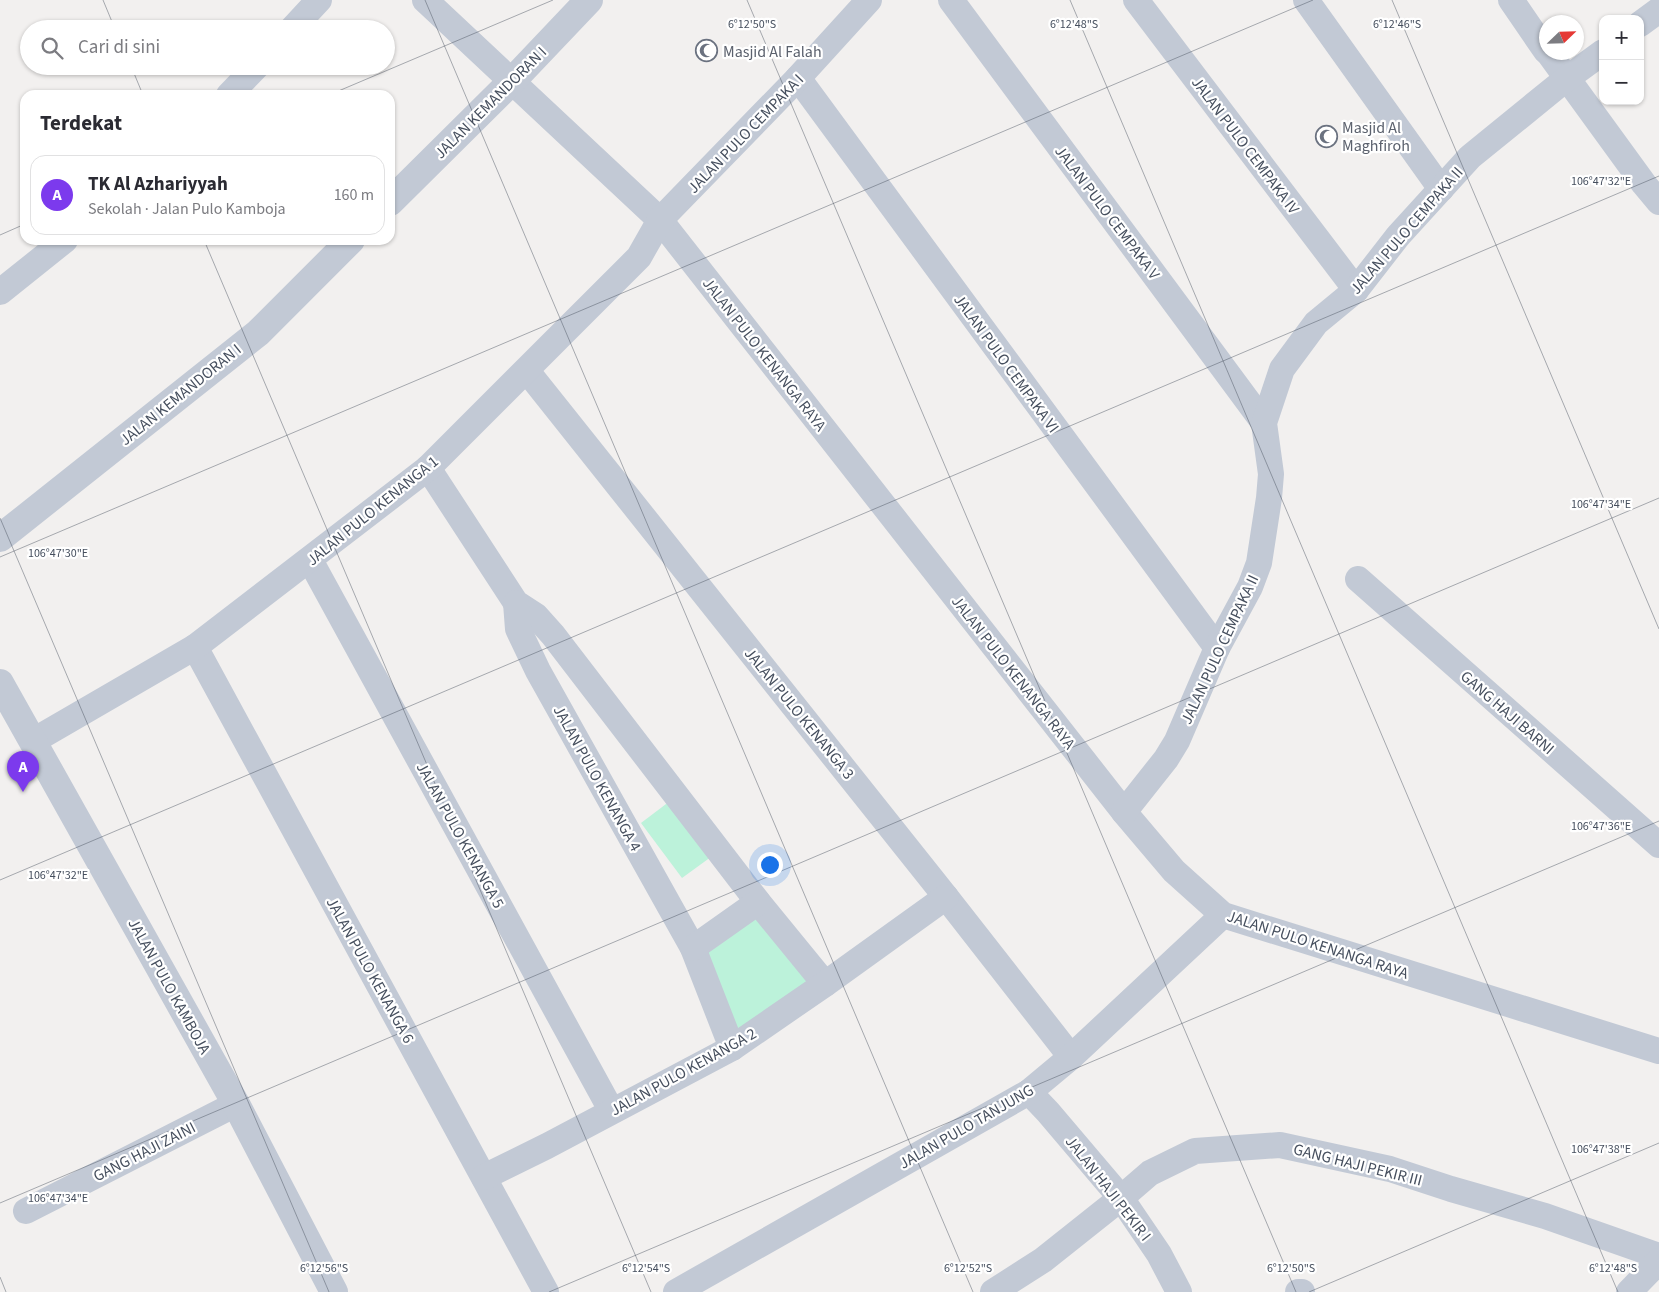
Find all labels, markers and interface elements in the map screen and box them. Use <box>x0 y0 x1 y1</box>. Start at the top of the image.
north arrow <box>1539 15 1584 60</box>
map controls <box>1599 15 1644 105</box>
button: + <box>1599 15 1644 60</box>
text: 6°12'50"S <box>728 16 776 33</box>
text: 6°12'48"S <box>1050 16 1098 33</box>
text: 6°12'46"S <box>1373 16 1421 33</box>
search box <box>20 20 395 75</box>
icon: search <box>38 34 66 62</box>
text: Cari di sini <box>78 34 160 61</box>
mosque icon: Masjid Al Falah <box>695 39 719 63</box>
place label: Masjid Al Falah <box>723 41 822 63</box>
street label: JALAN KEMANDORAN I <box>430 42 552 164</box>
button: − <box>1599 60 1644 105</box>
street label: JALAN PULO CEMPAKA I <box>683 69 809 198</box>
street label: JALAN PULO CEMPAKA IV <box>1186 72 1305 219</box>
text: Terdekat <box>40 108 122 138</box>
place label: Masjid Al Maghfiroh <box>1342 117 1410 157</box>
mosque icon: Masjid Al Maghfiroh <box>1314 124 1338 148</box>
street label: JALAN PULO CEMPAKA V <box>1050 141 1165 285</box>
street label: JALAN PULO CEMPAKA II <box>1345 162 1468 299</box>
text: TK Al Azhariyyah <box>88 171 228 198</box>
text: 106°47'32"E <box>1571 173 1631 190</box>
text: A <box>52 184 62 206</box>
text: 160 m <box>334 184 374 206</box>
text: Sekolah · Jalan Pulo Kamboja <box>88 198 286 220</box>
street label: JALAN PULO KENANGA RAYA <box>697 273 831 436</box>
street label: JALAN PULO CEMPAKA VI <box>948 290 1064 437</box>
street label: JALAN KEMANDORAN I <box>115 339 246 451</box>
street label: JALAN PULO KENANGA 1 <box>302 451 443 571</box>
text: 106°47'34"E <box>1571 496 1631 513</box>
text: 106°47'30"E <box>28 545 88 562</box>
street label: JALAN PULO CEMPAKA II <box>1176 571 1264 728</box>
street label: JALAN PULO KENANGA RAYA <box>946 591 1080 754</box>
street label: JALAN PULO KENANGA 3 <box>739 643 859 784</box>
street label: GANG HAJI BARNI <box>1456 666 1559 760</box>
street label: JALAN PULO KENANGA 4 <box>548 702 646 855</box>
pin: A <box>7 751 39 792</box>
street label: JALAN PULO KENANGA 5 <box>411 759 509 912</box>
text: 106°47'36"E <box>1571 818 1631 835</box>
your location <box>757 852 783 878</box>
text: 106°47'32"E <box>28 867 88 884</box>
street label: JALAN PULO KENANGA 6 <box>321 894 419 1047</box>
street label: JALAN PULO KENANGA RAYA <box>1224 905 1411 985</box>
street label: JALAN PULO KAMBOJA <box>123 915 216 1059</box>
street label: JALAN PULO KENANGA 2 <box>607 1023 760 1121</box>
street label: JALAN PULO TANJUNG <box>895 1079 1038 1174</box>
street label: GANG HAJI ZAINI <box>90 1117 199 1187</box>
street label: JALAN HAJI PEKIR I <box>1060 1131 1156 1246</box>
street label: GANG HAJI PEKIR III <box>1291 1138 1424 1192</box>
text: 106°47'38"E <box>1571 1141 1631 1158</box>
text: 106°47'34"E <box>28 1190 88 1207</box>
text: 6°12'56"S <box>300 1260 348 1277</box>
text: 6°12'54"S <box>622 1260 670 1277</box>
text: 6°12'52"S <box>944 1260 992 1277</box>
text: 6°12'50"S <box>1267 1260 1315 1277</box>
text: 6°12'48"S <box>1589 1260 1637 1277</box>

